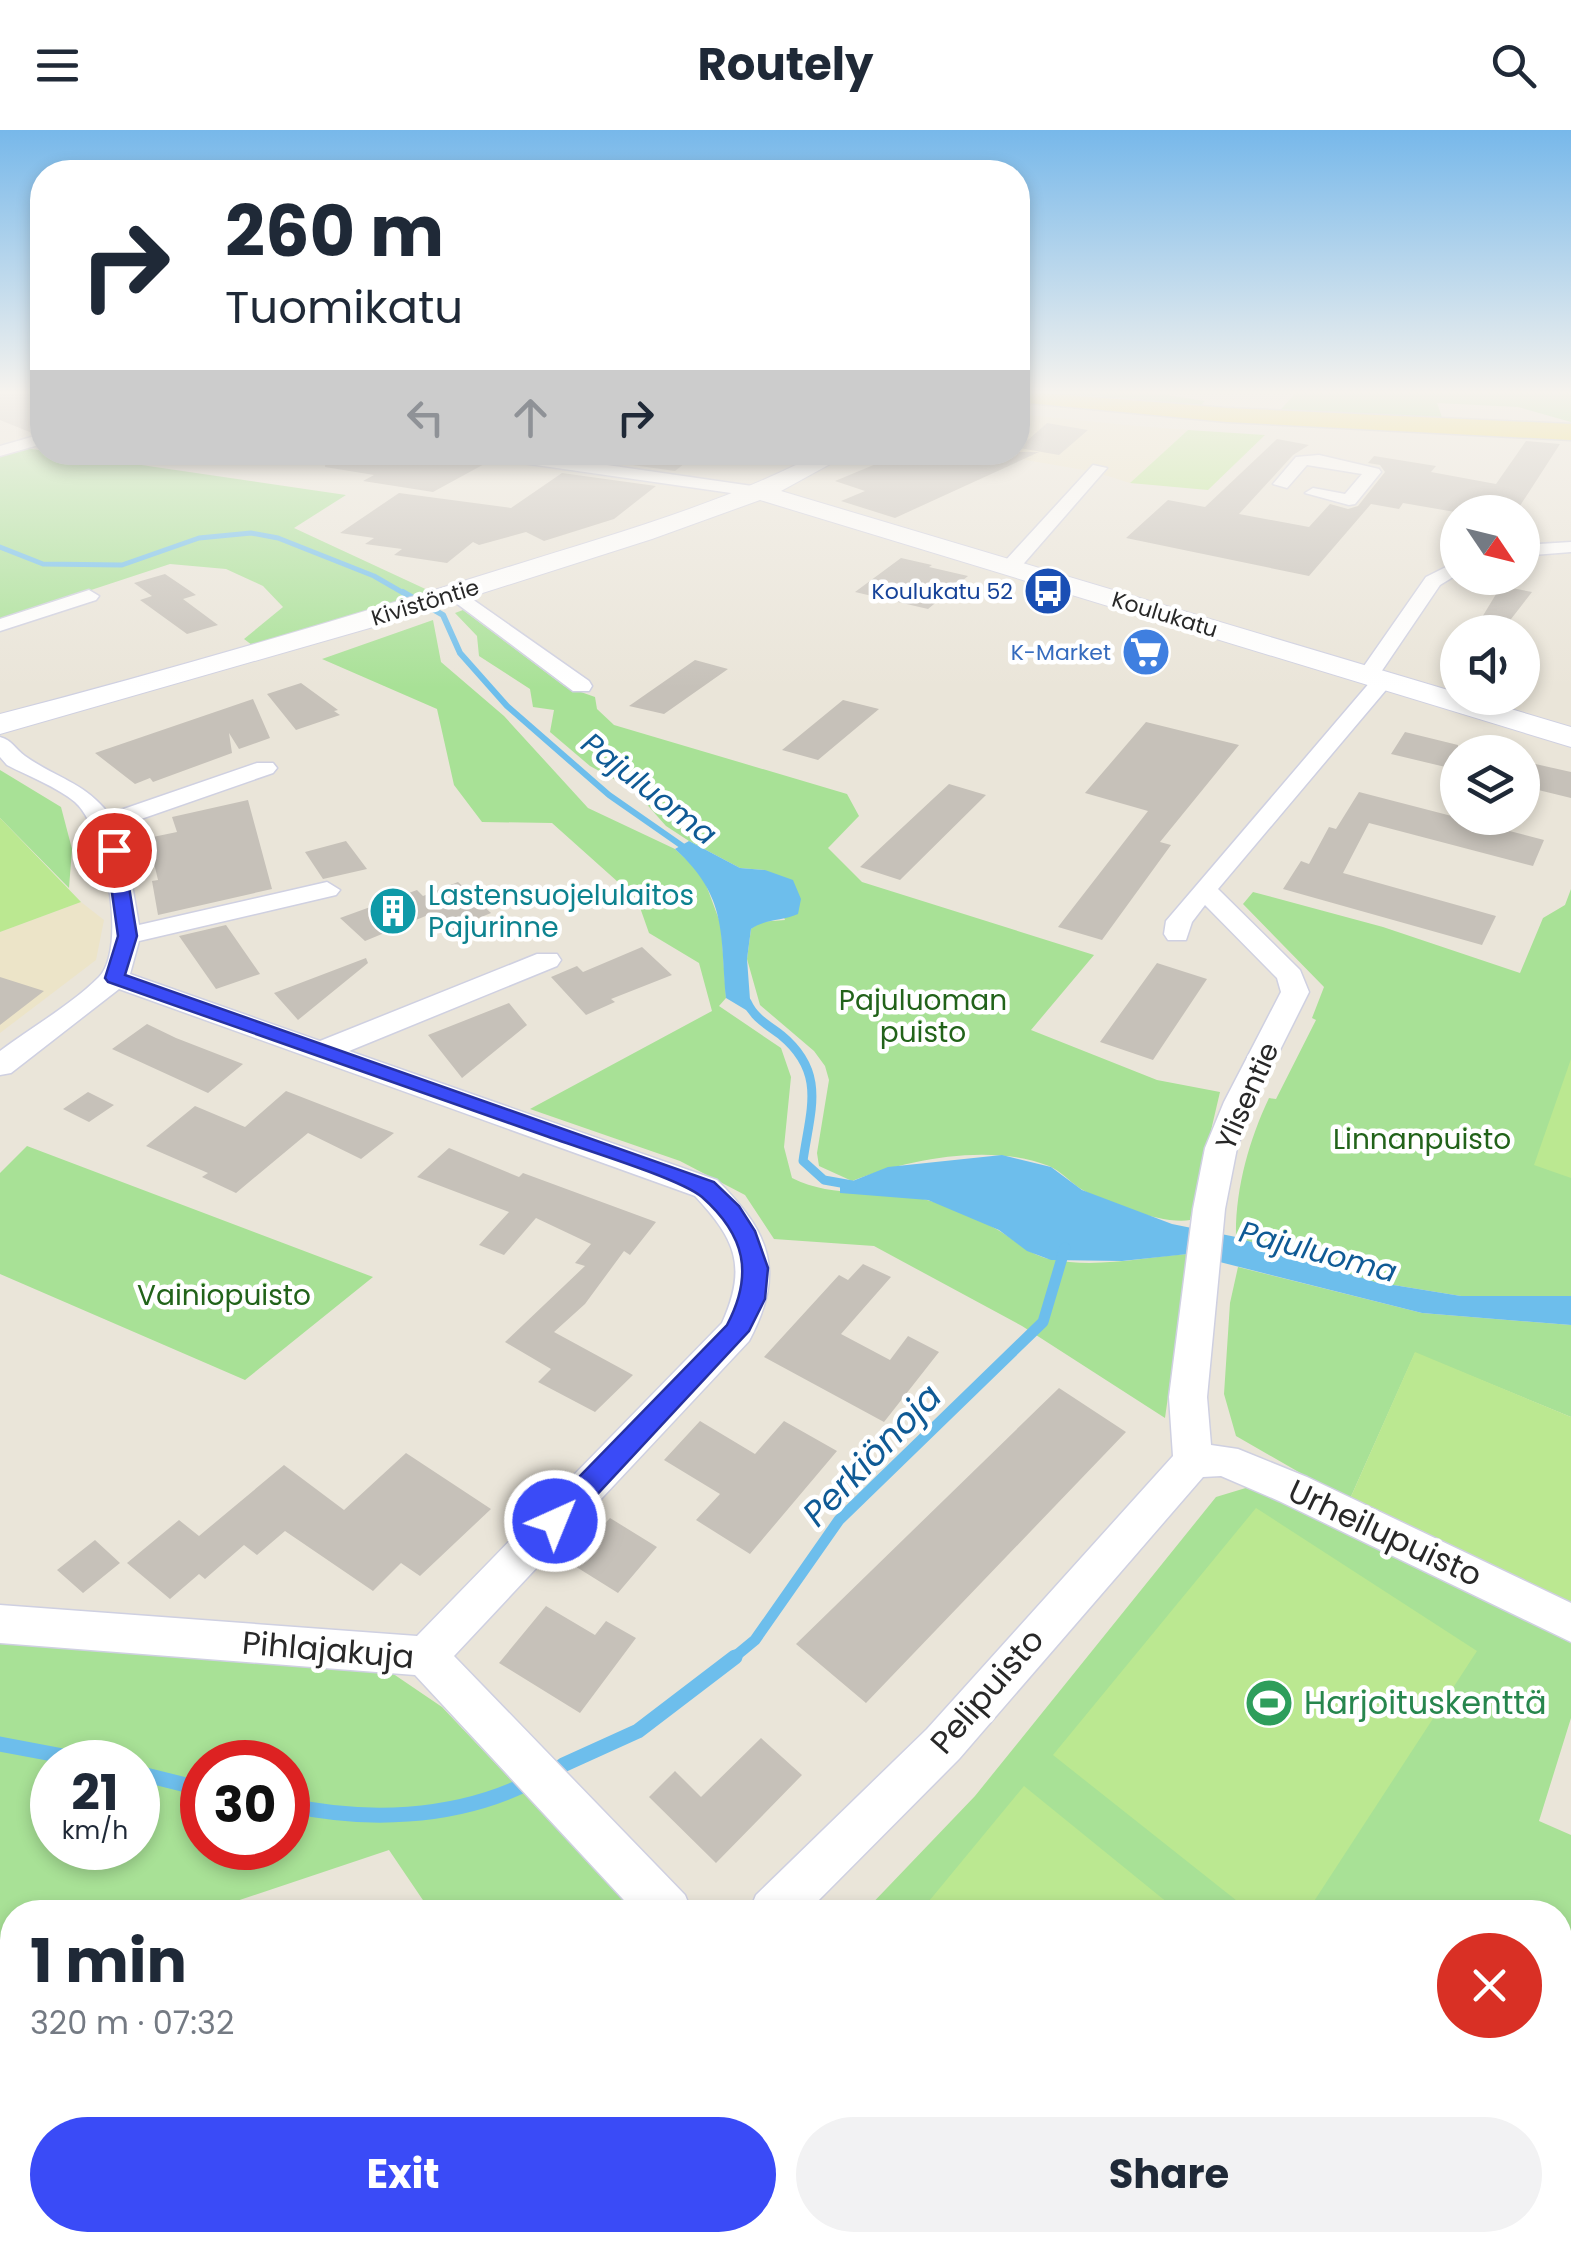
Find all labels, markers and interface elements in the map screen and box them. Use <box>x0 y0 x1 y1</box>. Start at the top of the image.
text: Routely <box>697 33 874 96</box>
icon: menu <box>30 38 85 93</box>
icon: search <box>1486 38 1541 93</box>
text: 260 m <box>225 182 444 281</box>
icon: right <box>60 200 190 330</box>
text: Tuomikatu <box>225 276 463 339</box>
icon: left <box>398 390 453 445</box>
icon: ahead <box>503 390 558 445</box>
icon: right <box>608 390 663 445</box>
north arrow <box>1440 495 1540 595</box>
map controls <box>1440 495 1540 835</box>
bus stop icon: Koulukatu 52 <box>1022 565 1074 617</box>
street label: Kivistöntie <box>368 571 483 634</box>
place label: Koulukatu 52 <box>872 576 1013 607</box>
street label: Koulukatu <box>1108 584 1222 645</box>
button: sound <box>1440 615 1540 715</box>
supermarket icon: K-Market <box>1120 626 1172 678</box>
place label: K-Market <box>1011 637 1111 668</box>
water label: Pajuluoma <box>573 722 726 855</box>
button: layers <box>1440 735 1540 835</box>
pin <box>72 808 157 893</box>
icon: arrive <box>87 823 142 878</box>
place label: Lastensuojelulaitos Pajurinne <box>428 876 694 947</box>
building icon: Lastensuojelulaitos Pajurinne <box>367 885 419 937</box>
park label: Pajuluoman puisto <box>839 981 1007 1052</box>
street label: Ylisentie <box>1206 1036 1289 1156</box>
park label: Linnanpuisto <box>1333 1120 1511 1159</box>
water label: Pajuluoma <box>1235 1210 1402 1293</box>
park label: Vainiopuisto <box>137 1276 311 1315</box>
water label: Perkiönoja <box>791 1372 952 1537</box>
street label: Urheilupuisto <box>1281 1468 1489 1597</box>
position arrow <box>503 1469 607 1573</box>
street label: Pelipuisto <box>919 1618 1054 1763</box>
street label: Pihlajakuja <box>240 1620 416 1679</box>
sports icon: Harjoituskenttä <box>1243 1677 1295 1729</box>
place label: Harjoituskenttä <box>1304 1680 1547 1725</box>
speed limit sign: 30 <box>180 1740 310 1870</box>
text: 21 <box>71 1757 119 1828</box>
text: km/h <box>62 1813 128 1848</box>
text: 1 min <box>30 1919 187 2003</box>
button: close <box>1437 1933 1542 2038</box>
text: 320 m · 07:32 <box>30 2000 234 2045</box>
button: Exit <box>30 2117 776 2232</box>
button: Share <box>796 2117 1542 2232</box>

